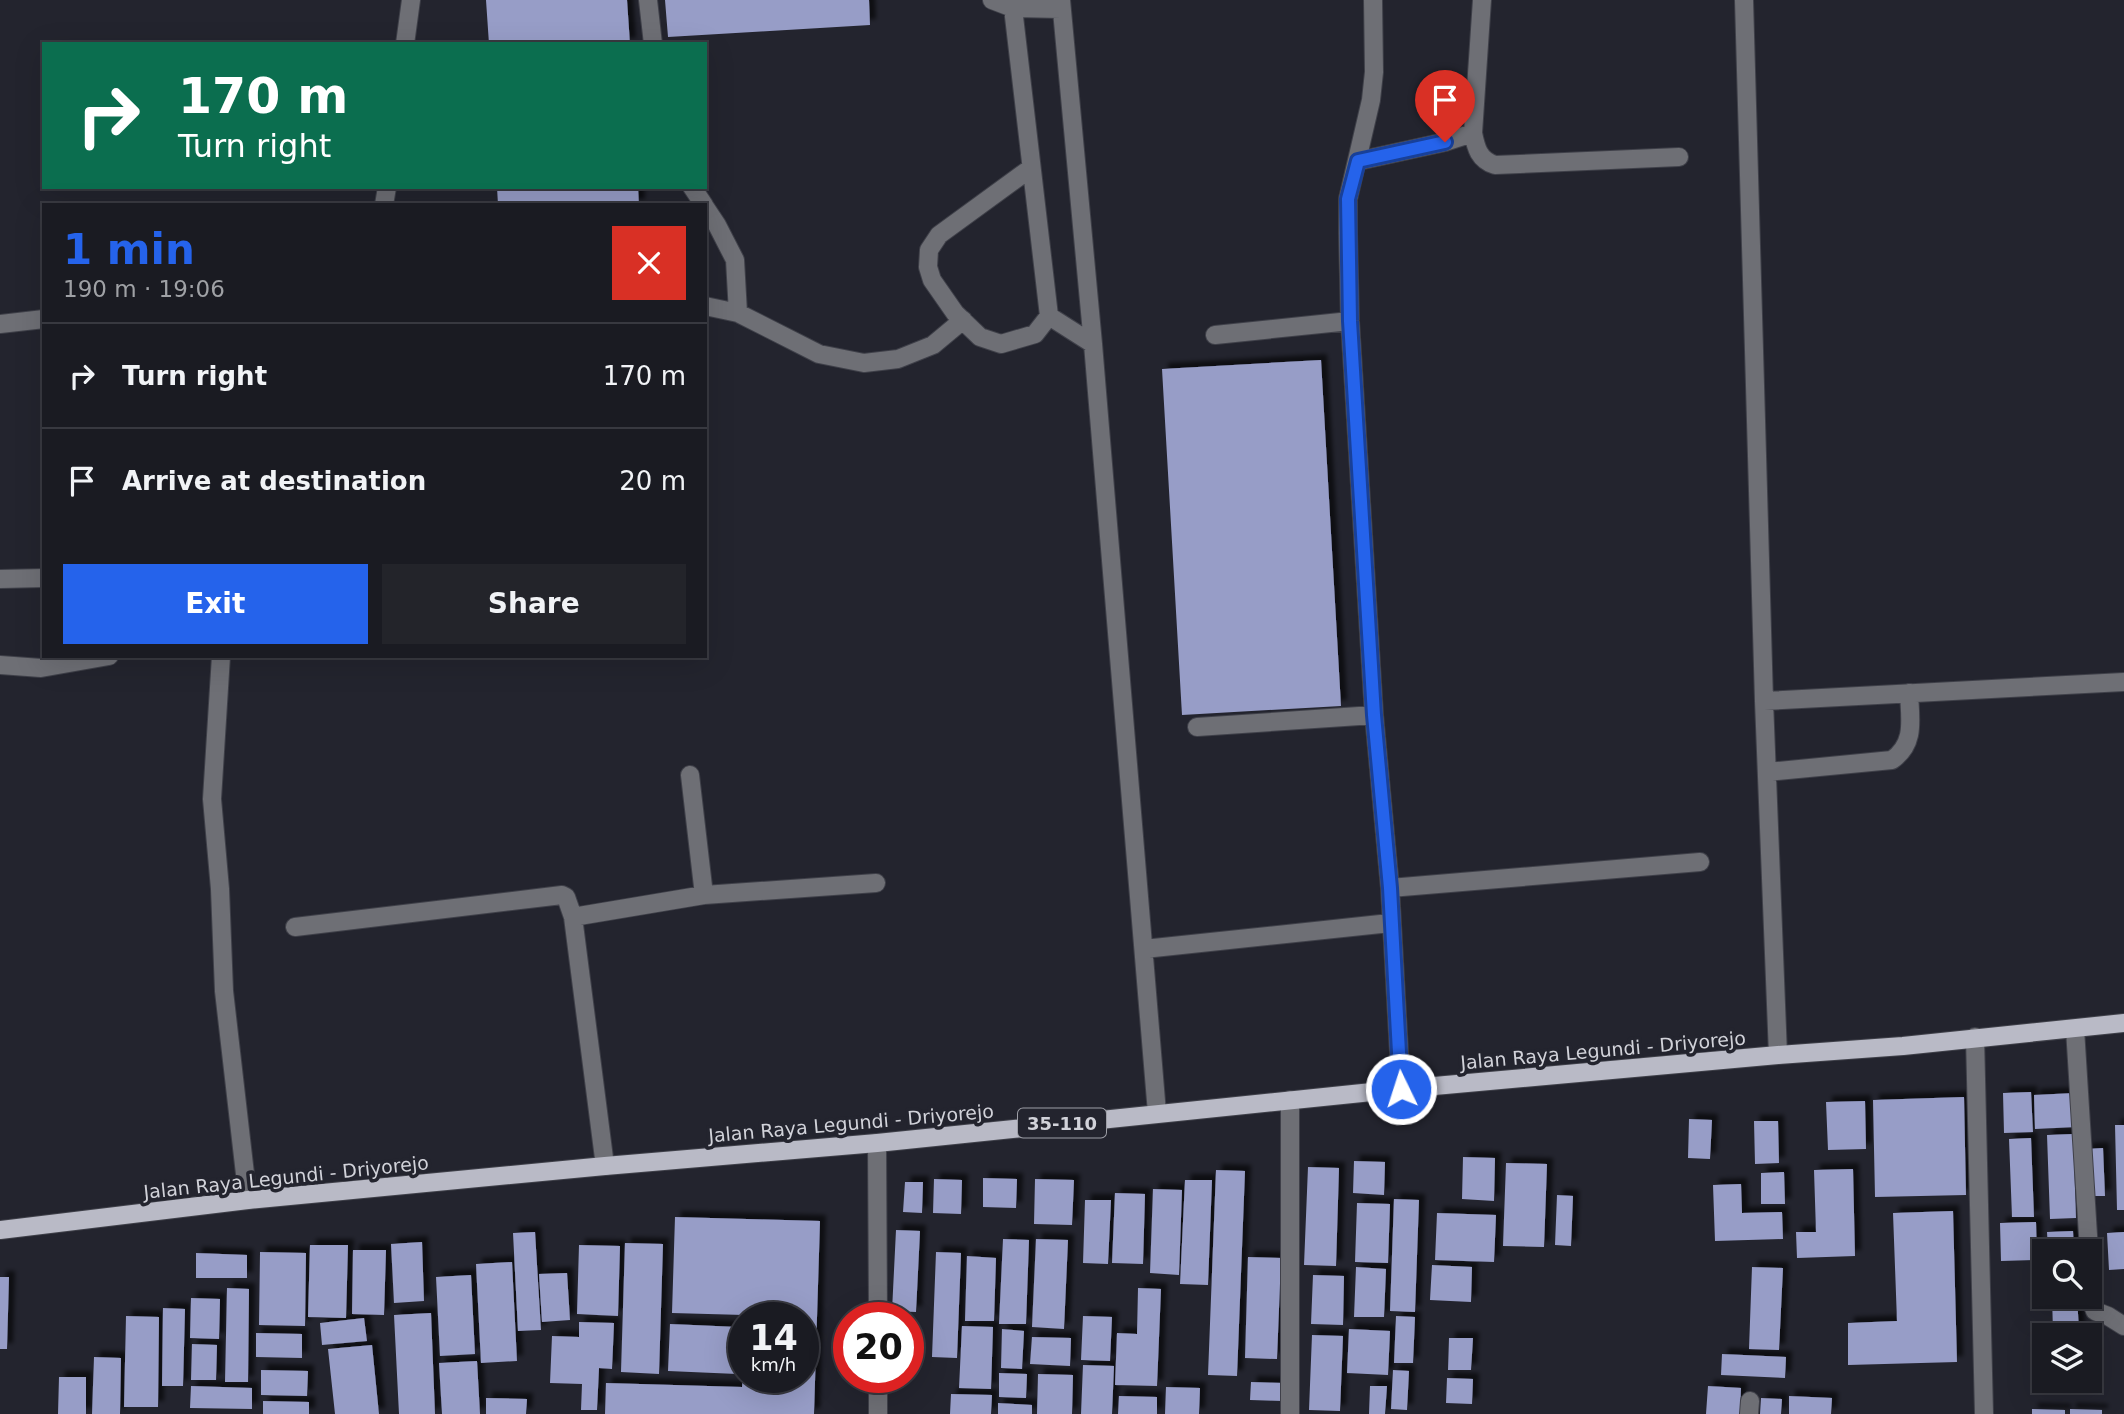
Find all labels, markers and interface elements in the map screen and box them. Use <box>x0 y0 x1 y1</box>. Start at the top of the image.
text: 170 m <box>178 68 348 125</box>
icon: right <box>63 70 154 161</box>
pin <box>1415 70 1475 142</box>
icon: arrive <box>1426 81 1464 119</box>
text: Turn right <box>178 127 331 165</box>
text: 1 min <box>63 225 195 274</box>
button: close <box>612 226 686 300</box>
text: 190 m · 19:06 <box>63 276 225 302</box>
icon: right <box>63 357 101 395</box>
text: Turn right <box>122 361 267 391</box>
text: 170 m <box>603 361 686 391</box>
icon: arrive <box>63 462 101 500</box>
text: Arrive at destination <box>122 466 426 496</box>
text: 20 m <box>619 466 686 496</box>
button: Exit <box>63 564 368 644</box>
button: Share <box>382 564 686 644</box>
street label: Jalan Raya Legundi - Driyorejo <box>1458 1027 1747 1074</box>
position arrow <box>1364 1052 1438 1126</box>
street label: Jalan Raya Legundi - Driyorejo <box>706 1100 995 1147</box>
road number: 35-110 <box>1018 1108 1106 1138</box>
street label: Jalan Raya Legundi - Driyorejo <box>141 1151 430 1203</box>
map controls <box>2032 1239 2102 1393</box>
button: search <box>2032 1239 2102 1309</box>
speed limit sign: 20 <box>833 1302 924 1393</box>
text: 14 <box>749 1318 798 1358</box>
button: layers <box>2032 1323 2102 1393</box>
text: km/h <box>751 1354 796 1375</box>

